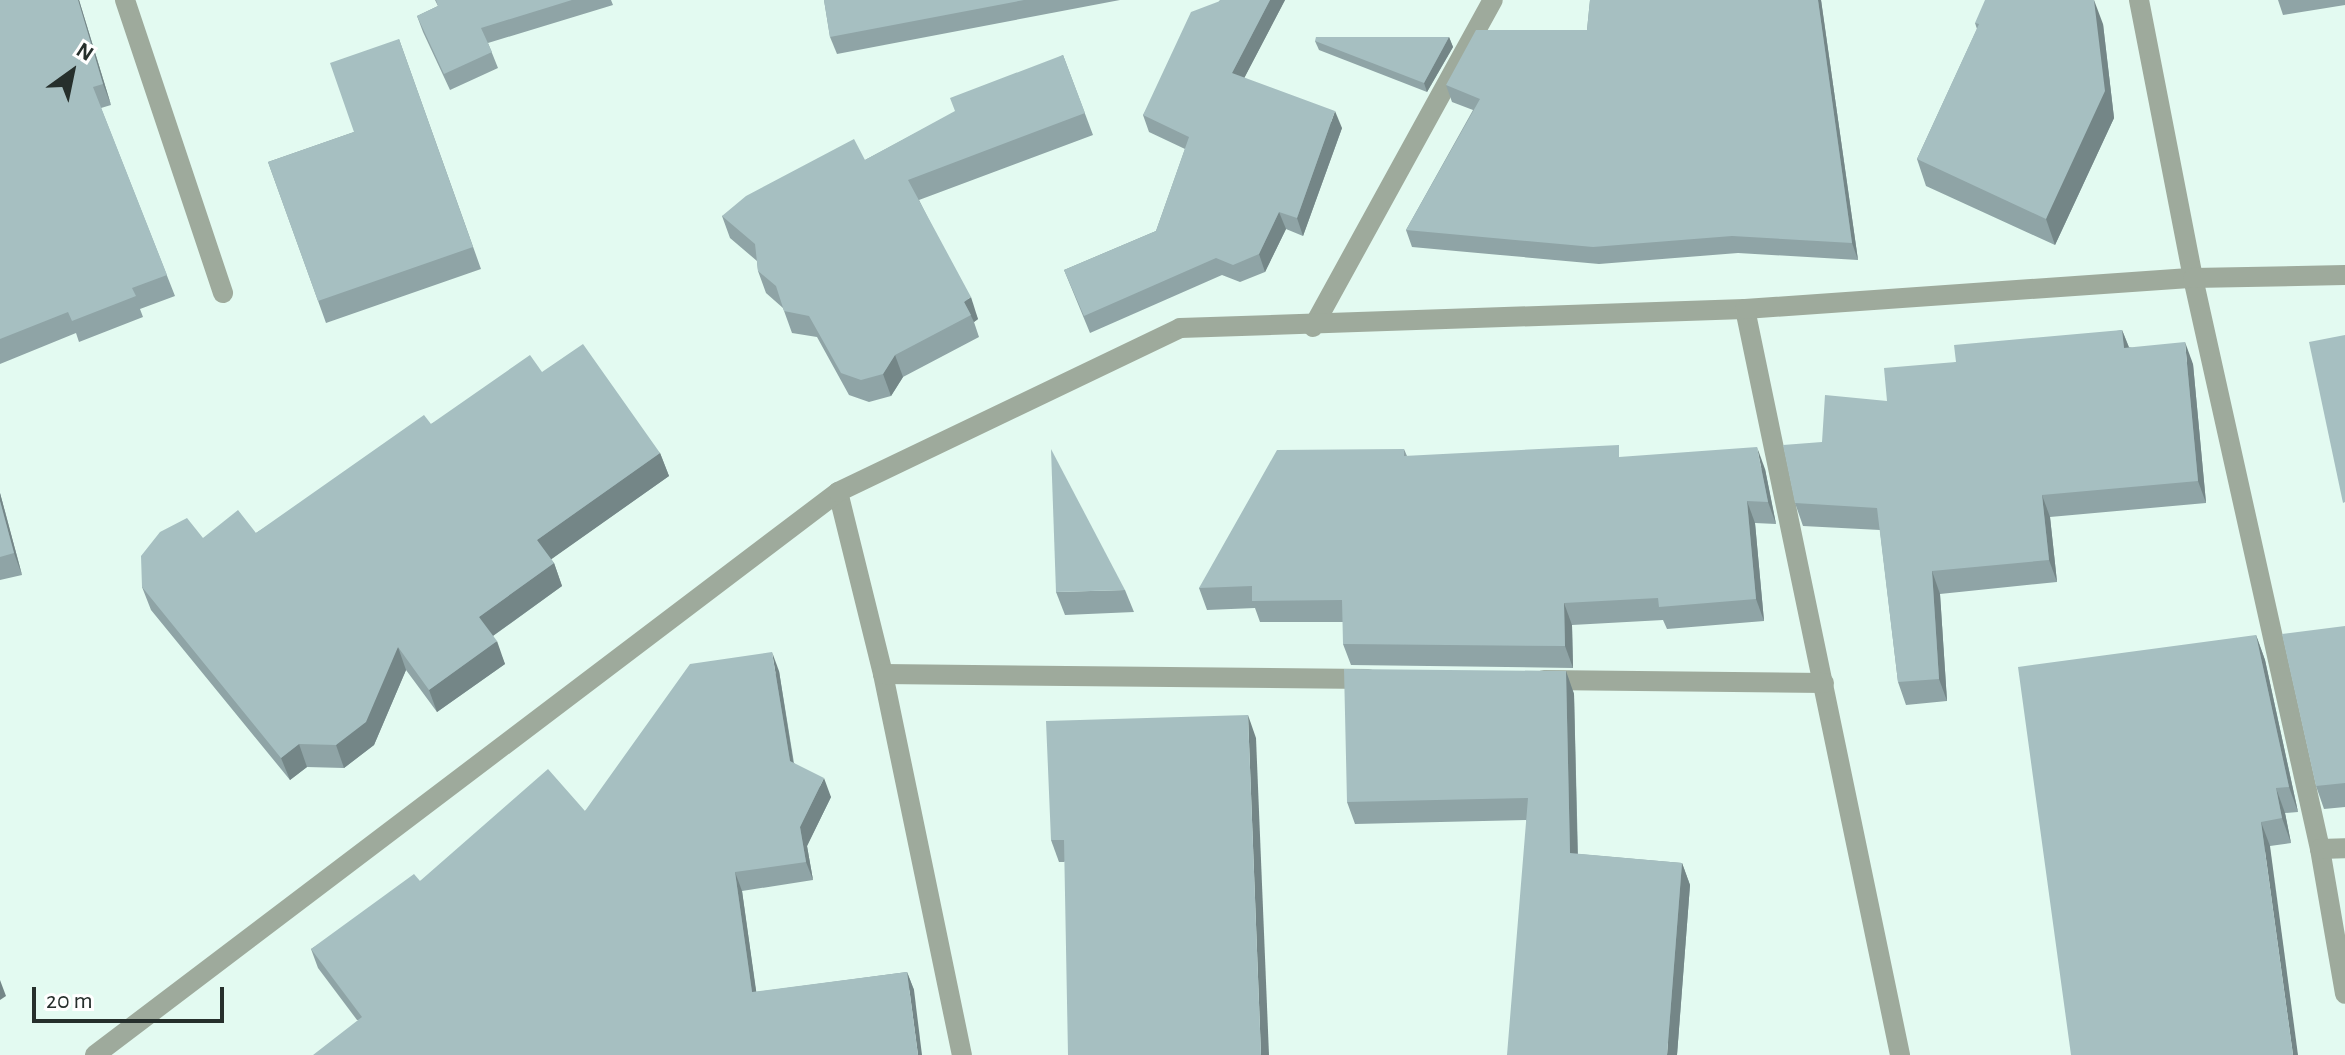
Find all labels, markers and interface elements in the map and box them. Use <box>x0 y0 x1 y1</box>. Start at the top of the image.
north arrow <box>32 32 112 112</box>
text: N <box>73 38 97 65</box>
scale bar <box>36 971 228 1021</box>
text: 20 m <box>46 989 93 1013</box>

